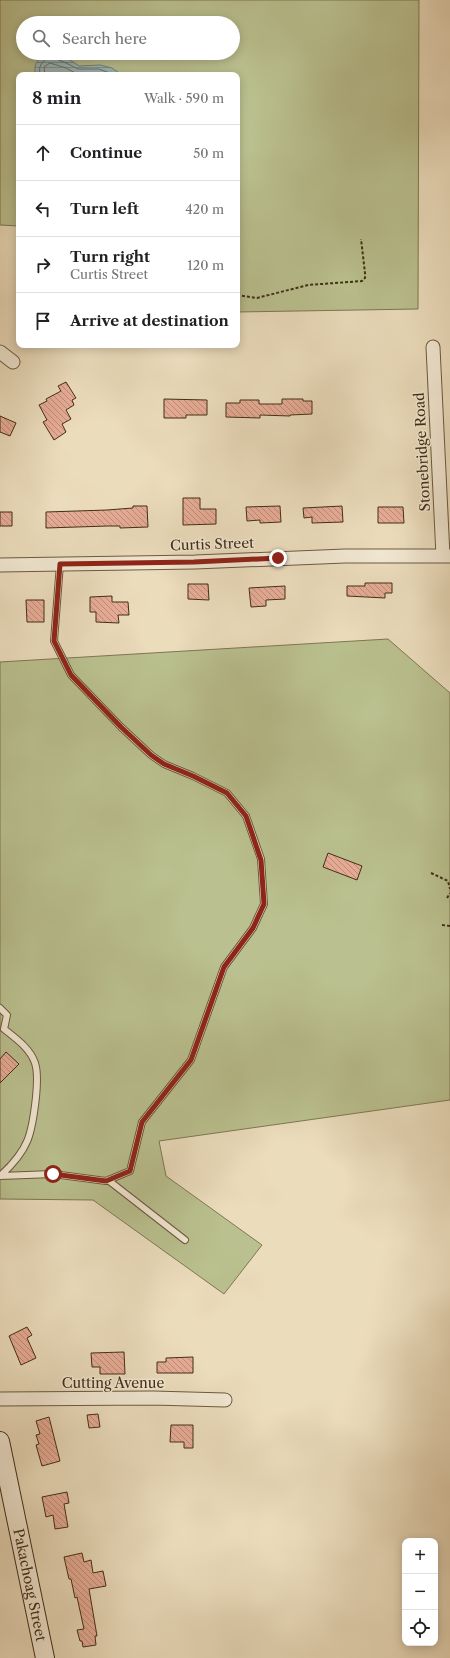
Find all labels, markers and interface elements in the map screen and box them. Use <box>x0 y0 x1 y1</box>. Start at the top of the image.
search box <box>16 16 240 60</box>
icon: search <box>30 27 52 49</box>
text: Search here <box>62 29 147 48</box>
text: 8 min <box>32 88 81 108</box>
text: Walk · 590 m <box>144 90 224 106</box>
icon: ahead <box>32 142 54 164</box>
text: Continue <box>70 143 142 162</box>
text: 50 m <box>193 145 224 161</box>
icon: left <box>32 198 54 220</box>
text: Turn left <box>70 199 139 218</box>
text: 420 m <box>185 201 224 217</box>
text: Turn right <box>70 247 150 266</box>
icon: right <box>32 254 54 276</box>
text: 120 m <box>187 257 224 273</box>
text: Curtis Street <box>70 266 148 282</box>
icon: arrive <box>32 310 54 332</box>
text: Arrive at destination <box>70 311 229 330</box>
street label: Stonebridge Road <box>410 392 434 512</box>
street label: Curtis Street <box>170 534 254 554</box>
route end <box>269 549 287 567</box>
route start <box>44 1165 62 1183</box>
street label: Cutting Avenue <box>62 1374 164 1392</box>
street label: Pakachoag Street <box>9 1527 50 1643</box>
map controls <box>402 1538 438 1646</box>
button: + <box>402 1538 438 1574</box>
button: − <box>402 1574 438 1610</box>
button: locate <box>402 1610 438 1646</box>

